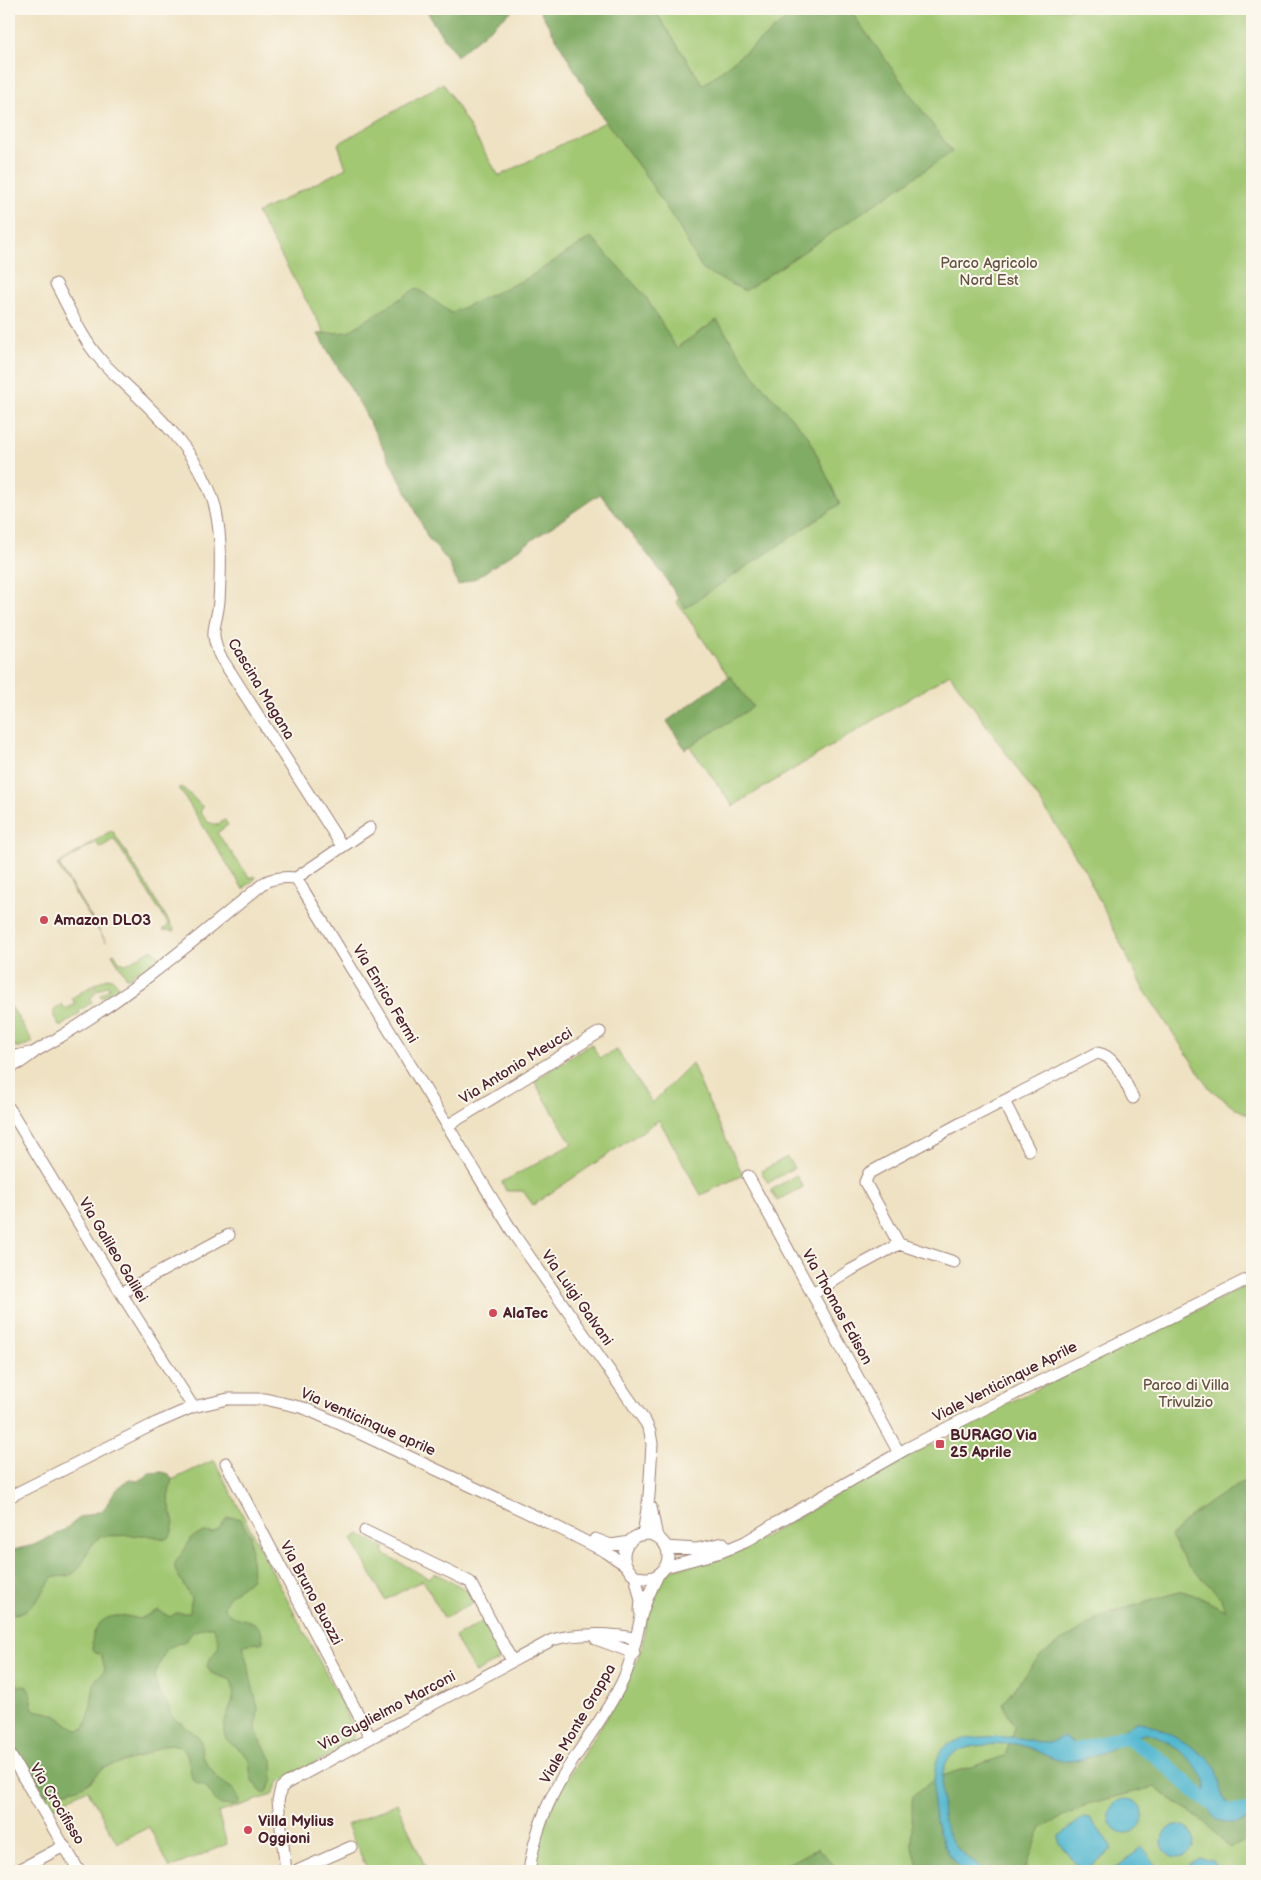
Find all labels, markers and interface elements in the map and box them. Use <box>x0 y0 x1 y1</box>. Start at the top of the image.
park label: Parco Agricolo Nord Est <box>940 254 1038 290</box>
street label: Cascina Magana <box>223 635 299 743</box>
place label: Amazon DLO3 <box>53 911 151 930</box>
marker: Amazon DLO3 <box>38 914 50 926</box>
street label: Via Enrico Fermi <box>348 941 422 1047</box>
street label: Via Antonio Meucci <box>456 1024 576 1108</box>
street label: Via Galileo Galilei <box>74 1194 152 1306</box>
street label: Via Luigi Galvani <box>537 1246 617 1350</box>
street label: Via Thomas Edison <box>797 1246 877 1368</box>
place label: AlaTec <box>502 1304 548 1323</box>
marker: AlaTec <box>487 1307 499 1319</box>
street label: Viale Venticinque Aprile <box>930 1337 1080 1427</box>
park label: Parco di Villa Trivulzio <box>1143 1376 1229 1412</box>
street label: Via venticinque aprile <box>297 1384 439 1460</box>
place label: BURAGO Via 25 Aprile <box>950 1426 1037 1462</box>
marker: BURAGO Via 25 Aprile <box>934 1438 946 1450</box>
street label: Via Bruno Buozzi <box>276 1538 346 1648</box>
street label: Viale Monte Grappa <box>536 1661 620 1787</box>
street label: Via Guglielmo Marconi <box>315 1667 459 1755</box>
street label: Via Crocifisso <box>25 1760 89 1848</box>
place label: Villa Mylius Oggioni <box>258 1812 334 1848</box>
marker: Villa Mylius Oggioni <box>242 1824 254 1836</box>

